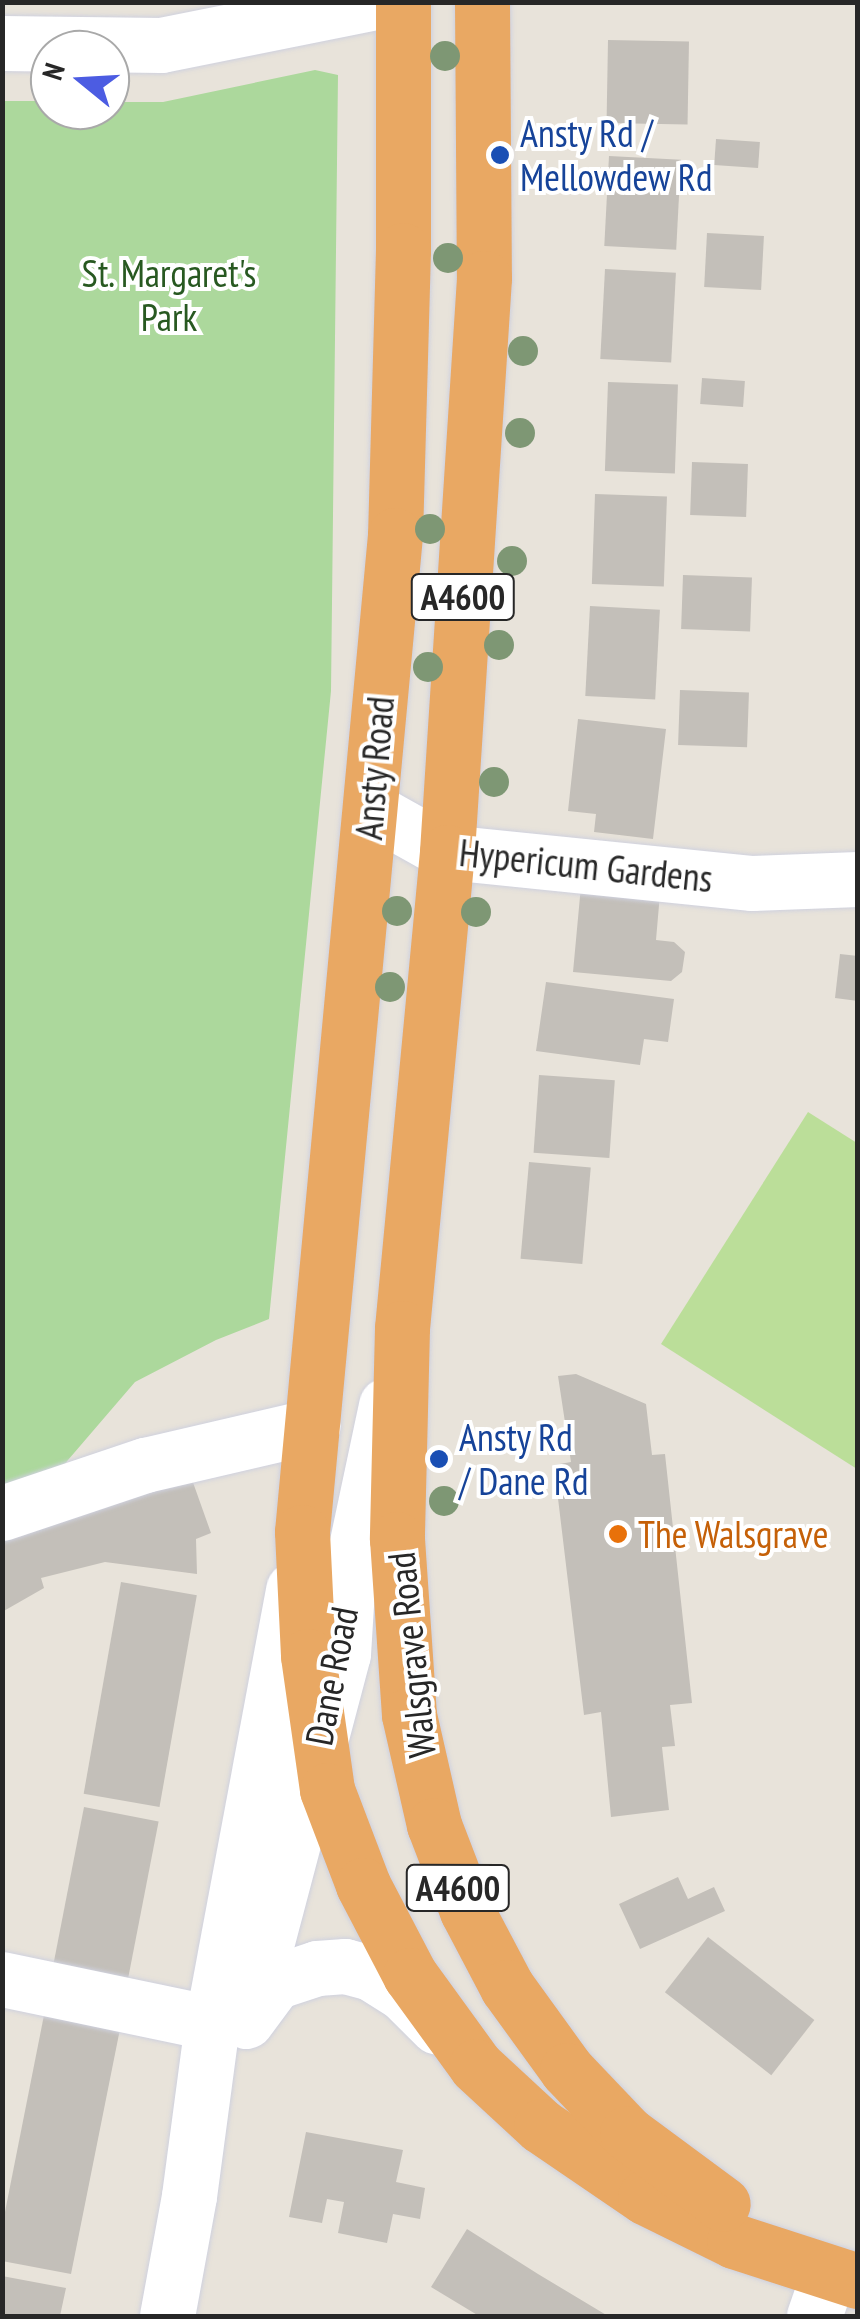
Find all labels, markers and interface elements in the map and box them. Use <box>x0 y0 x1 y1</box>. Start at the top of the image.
north arrow <box>30 30 130 130</box>
text: N <box>33 58 73 84</box>
place label: Ansty Rd / Mellowdew Rd <box>520 110 713 200</box>
marker: Ansty Rd / Mellowdew Rd <box>489 144 511 166</box>
park label: St. Margaret's Park <box>80 250 258 340</box>
road number: A4600 <box>410 567 516 627</box>
street label: Ansty Road <box>345 694 403 842</box>
street label: Hypericum Gardens <box>457 829 715 901</box>
place label: Ansty Rd / Dane Rd <box>459 1414 589 1504</box>
marker: Ansty Rd / Dane Rd <box>428 1448 450 1470</box>
place label: The Walsgrave <box>638 1511 829 1557</box>
marker: The Walsgrave <box>607 1523 629 1545</box>
street label: Walsgrave Road <box>378 1550 444 1760</box>
street label: Dane Road <box>295 1603 367 1749</box>
road number: A4600 <box>406 1858 510 1918</box>

